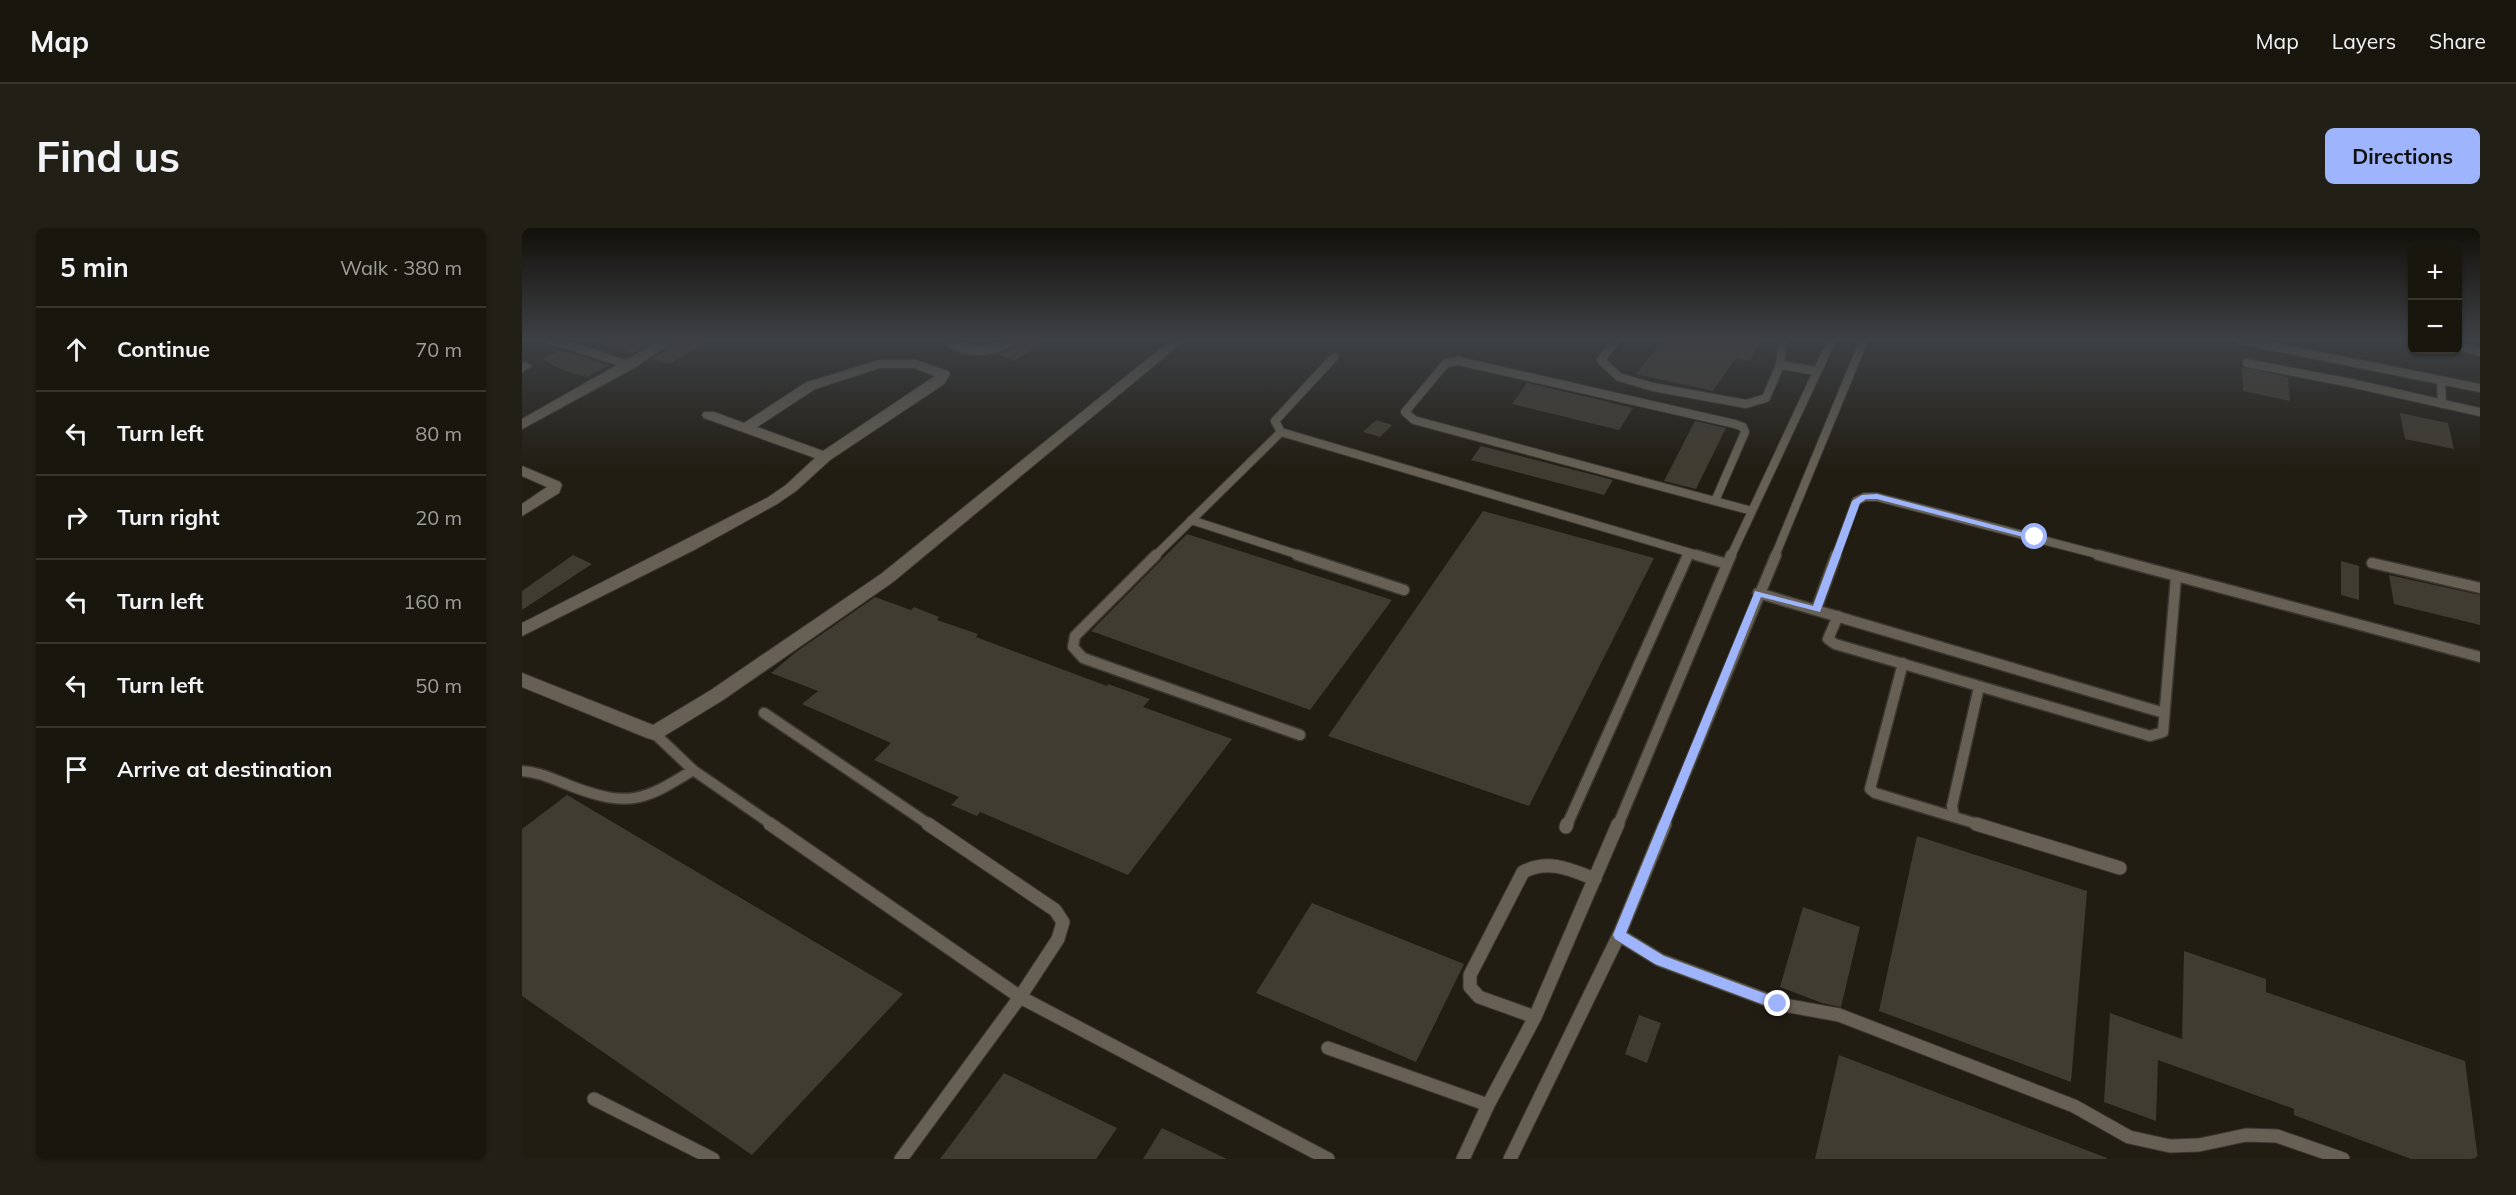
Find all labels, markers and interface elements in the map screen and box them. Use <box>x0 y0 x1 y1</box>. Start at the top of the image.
text: Map <box>30 24 89 59</box>
text: Map <box>2256 28 2299 54</box>
text: Layers <box>2332 28 2396 54</box>
text: Share <box>2429 28 2486 54</box>
button: Directions <box>2325 128 2480 184</box>
text: Find us <box>36 130 180 183</box>
map controls <box>2408 246 2462 354</box>
button: + <box>2408 246 2462 300</box>
text: 5 min <box>60 251 129 284</box>
text: Walk · 380 m <box>340 255 462 280</box>
button: − <box>2408 300 2462 354</box>
icon: ahead <box>60 333 93 366</box>
text: Continue <box>117 335 210 363</box>
text: 70 m <box>415 337 462 362</box>
icon: left <box>60 417 93 450</box>
text: Turn left <box>117 419 204 447</box>
text: 80 m <box>415 421 462 446</box>
icon: right <box>60 501 93 534</box>
text: Turn right <box>117 503 220 531</box>
text: 20 m <box>415 505 462 530</box>
route start <box>2021 523 2047 549</box>
icon: left <box>60 585 93 618</box>
text: Turn left <box>117 587 204 615</box>
text: 160 m <box>403 589 462 614</box>
icon: left <box>60 669 93 702</box>
text: Turn left <box>117 671 204 699</box>
text: 50 m <box>415 673 462 698</box>
icon: arrive <box>60 753 93 786</box>
text: Arrive at destination <box>117 755 332 783</box>
route end <box>1764 990 1790 1016</box>

